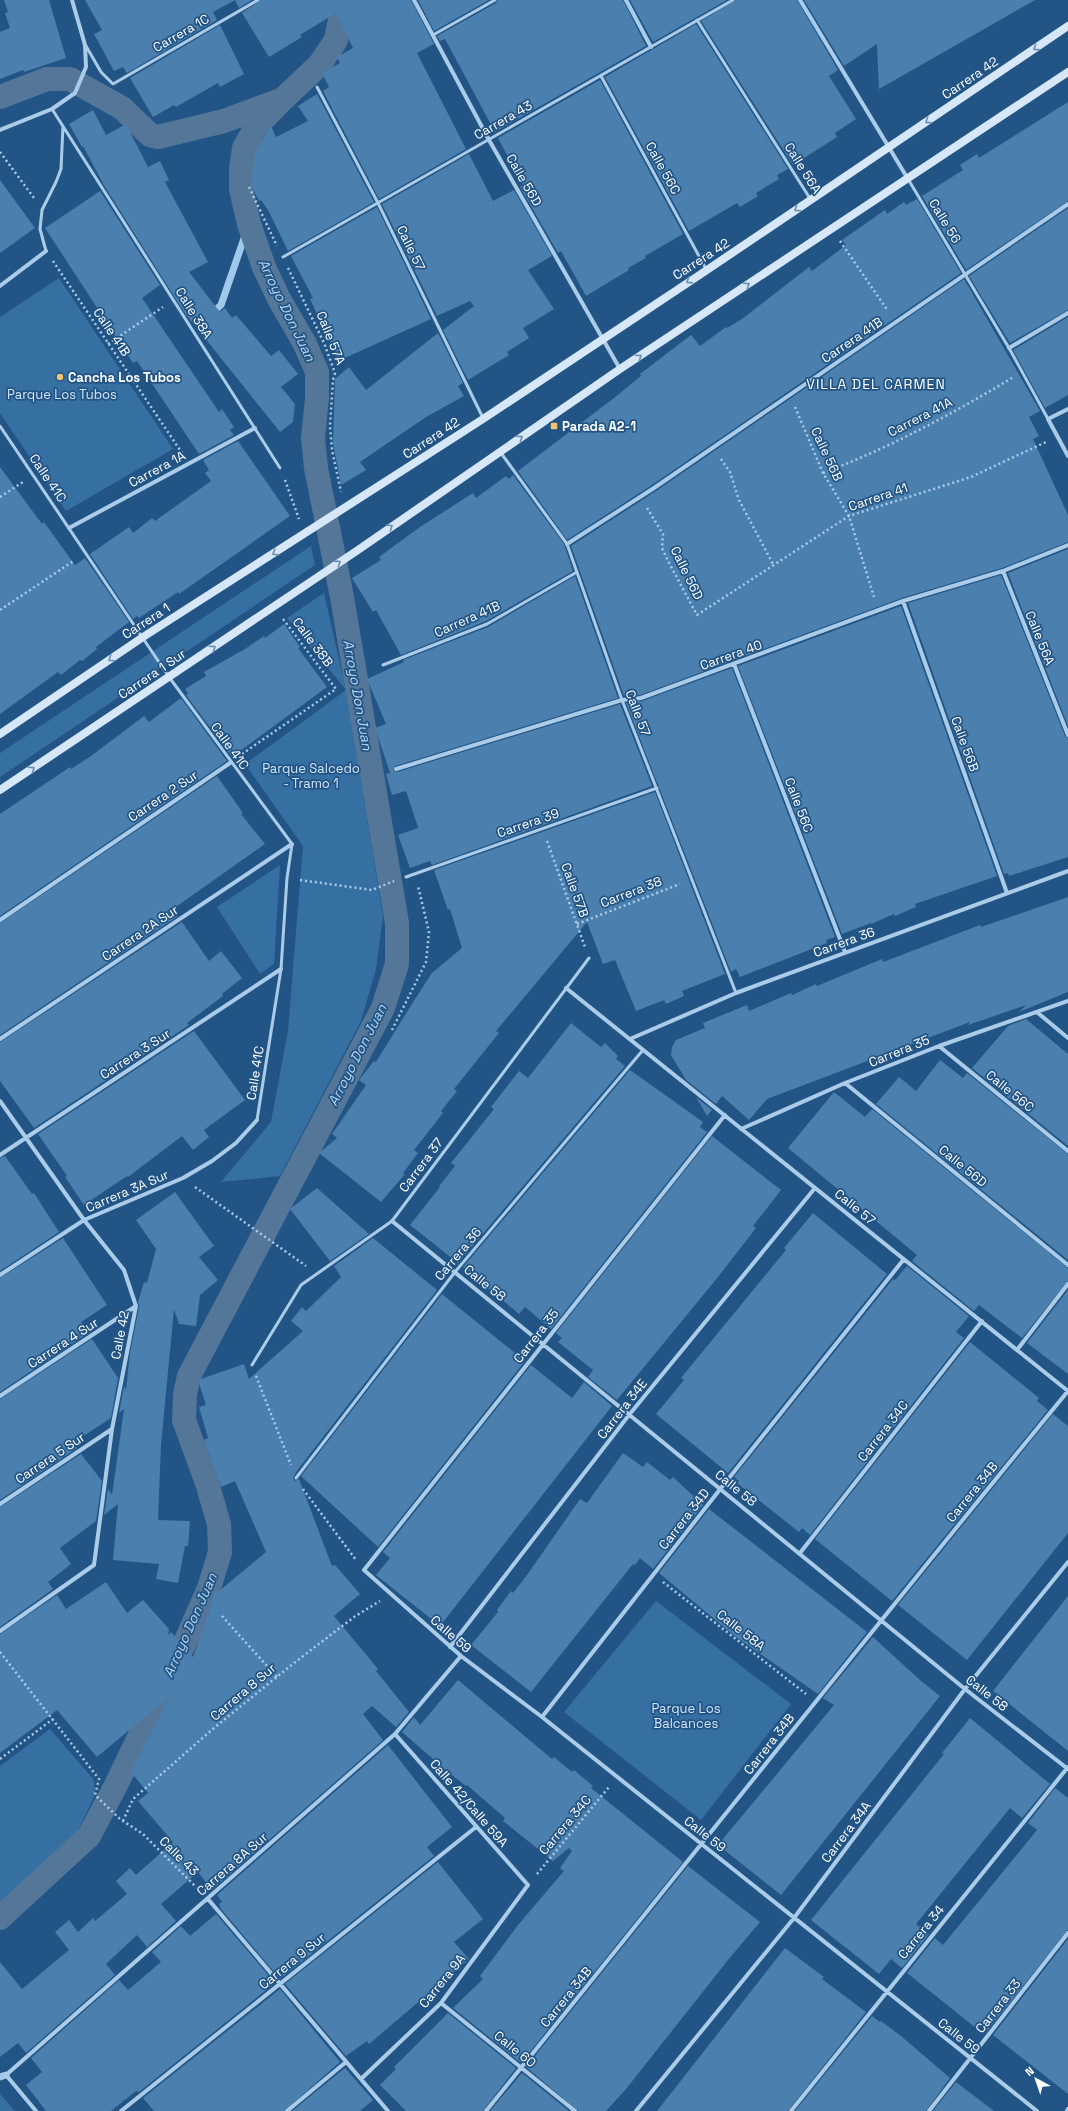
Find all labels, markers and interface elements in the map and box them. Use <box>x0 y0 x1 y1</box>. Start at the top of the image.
street label: Carrera 1C <box>150 10 212 56</box>
one-way arrow <box>1033 43 1040 50</box>
street label: Carrera 42 <box>938 53 1002 103</box>
street label: Carrera 43 <box>471 96 535 144</box>
one-way arrow <box>925 116 932 123</box>
street label: Calle 56C <box>642 139 684 197</box>
street label: Calle 56A <box>781 139 825 197</box>
street label: Calle 56D <box>502 151 546 209</box>
street label: Calle 56 <box>925 196 965 246</box>
one-way arrow <box>795 204 802 211</box>
street label: Calle 57 <box>393 223 429 273</box>
street label: Carrera 42 <box>669 234 733 284</box>
water label: Arroyo Don Juan <box>254 256 320 365</box>
one-way arrow <box>686 277 693 284</box>
one-way arrow <box>743 282 750 290</box>
street label: Calle 38A <box>172 284 216 342</box>
street label: Calle 41B <box>90 304 134 360</box>
street label: Calle 57A <box>313 309 349 367</box>
street label: Carrera 41B <box>818 313 886 367</box>
one-way arrow <box>635 354 642 362</box>
place label: Cancha Los Tubos <box>68 369 181 386</box>
marker: Cancha Los Tubos <box>55 372 65 382</box>
district label: VILLA DEL CARMEN <box>806 375 946 393</box>
park label: Parque Los Tubos <box>7 386 117 403</box>
street label: Carrera 41A <box>885 394 955 440</box>
street label: Carrera 42 <box>399 413 463 463</box>
place label: Parada A2-1 <box>562 418 636 435</box>
marker: Parada A2-1 <box>549 421 559 431</box>
street label: Calle 56B <box>807 424 847 484</box>
one-way arrow <box>516 435 523 443</box>
street label: Carrera 1A <box>126 447 188 491</box>
street label: Calle 41C <box>26 451 70 505</box>
street label: Carrera 41 <box>846 479 910 515</box>
one-way arrow <box>385 525 392 532</box>
street label: Calle 56D <box>667 543 707 603</box>
one-way arrow <box>272 549 279 556</box>
one-way arrow <box>333 560 340 567</box>
street label: Carrera 41B <box>431 597 503 641</box>
street label: Carrera 1 <box>119 599 173 643</box>
street label: Calle 56A <box>1021 608 1059 668</box>
street label: Calle 38B <box>289 614 337 670</box>
street label: Carrera 40 <box>698 636 764 674</box>
water label: Arroyo Don Juan <box>339 638 377 752</box>
street label: Carrera 1 Sur <box>115 645 189 703</box>
one-way arrow <box>209 645 216 652</box>
one-way arrow <box>108 654 115 662</box>
street label: Calle 57 <box>621 687 655 739</box>
street label: Calle 56B <box>947 714 983 774</box>
street label: Calle 41C <box>207 719 253 773</box>
park label: Parque Salcedo - Tramo 1 <box>262 760 360 792</box>
street label: Carrera 2 Sur <box>125 766 201 826</box>
one-way arrow <box>28 767 35 774</box>
street label: Calle 56C <box>781 775 817 835</box>
street label: Carrera 39 <box>495 804 561 842</box>
street label: Calle 57B <box>557 860 593 920</box>
street label: Carrera 38 <box>598 872 664 912</box>
street label: Carrera 2A Sur <box>99 901 182 965</box>
street label: Carrera 36 <box>811 923 877 961</box>
water label: Arroyo Don Juan <box>324 1001 391 1109</box>
street label: Carrera 3 Sur <box>97 1025 174 1083</box>
street label: Carrera 35 <box>866 1031 932 1071</box>
street label: Calle 41C <box>242 1045 268 1101</box>
street label: Calle 56C <box>982 1066 1038 1116</box>
street label: Carrera 37 <box>395 1134 447 1196</box>
street label: Calle 56D <box>935 1141 991 1191</box>
street label: Carrera 3A Sur <box>83 1166 171 1216</box>
street label: Calle 57 <box>831 1185 879 1229</box>
street label: Carrera 36 <box>431 1224 485 1284</box>
street label: Calle 58 <box>461 1261 509 1305</box>
street label: Carrera 35 <box>510 1305 563 1367</box>
street label: Calle 42 <box>107 1309 133 1361</box>
street label: Carrera 4 Sur <box>24 1314 102 1372</box>
street label: Carrera 34E <box>593 1375 651 1443</box>
street label: Carrera 34C <box>854 1397 912 1465</box>
street label: Carrera 5 Sur <box>12 1428 88 1488</box>
street label: Carrera 34B <box>942 1458 1002 1526</box>
street label: Calle 58 <box>712 1466 760 1510</box>
street label: Carrera 34D <box>655 1485 713 1553</box>
water label: Arroyo Don Juan <box>159 1570 221 1680</box>
street label: Calle 58A <box>713 1606 769 1654</box>
street label: Calle 59 <box>427 1612 475 1657</box>
street label: Carrera 8 Sur <box>207 1659 280 1724</box>
street label: Calle 58 <box>962 1671 1012 1715</box>
park label: Parque Los Balcances <box>651 1700 721 1732</box>
street label: Carrera 34B <box>740 1710 798 1778</box>
street label: Calle 42/Calle 59A <box>426 1755 512 1851</box>
street label: Carrera 34C <box>535 1792 595 1858</box>
street label: Carrera 34A <box>817 1798 875 1866</box>
street label: Calle 59 <box>680 1812 730 1856</box>
street label: Carrera 8A Sur <box>193 1828 271 1900</box>
street label: Calle 43 <box>156 1833 203 1880</box>
street label: Carrera 34 <box>894 1902 948 1962</box>
street label: Carrera 9 Sur <box>255 1929 329 1993</box>
street label: Carrera 9A <box>415 1950 469 2012</box>
street label: Carrera 34B <box>536 1963 596 2031</box>
street label: Carrera 33 <box>972 1975 1025 2037</box>
street label: Calle 59 <box>934 2014 984 2058</box>
street label: Calle 60 <box>490 2027 540 2071</box>
north arrow <box>1016 2059 1056 2099</box>
text: N <box>1022 2064 1037 2079</box>

